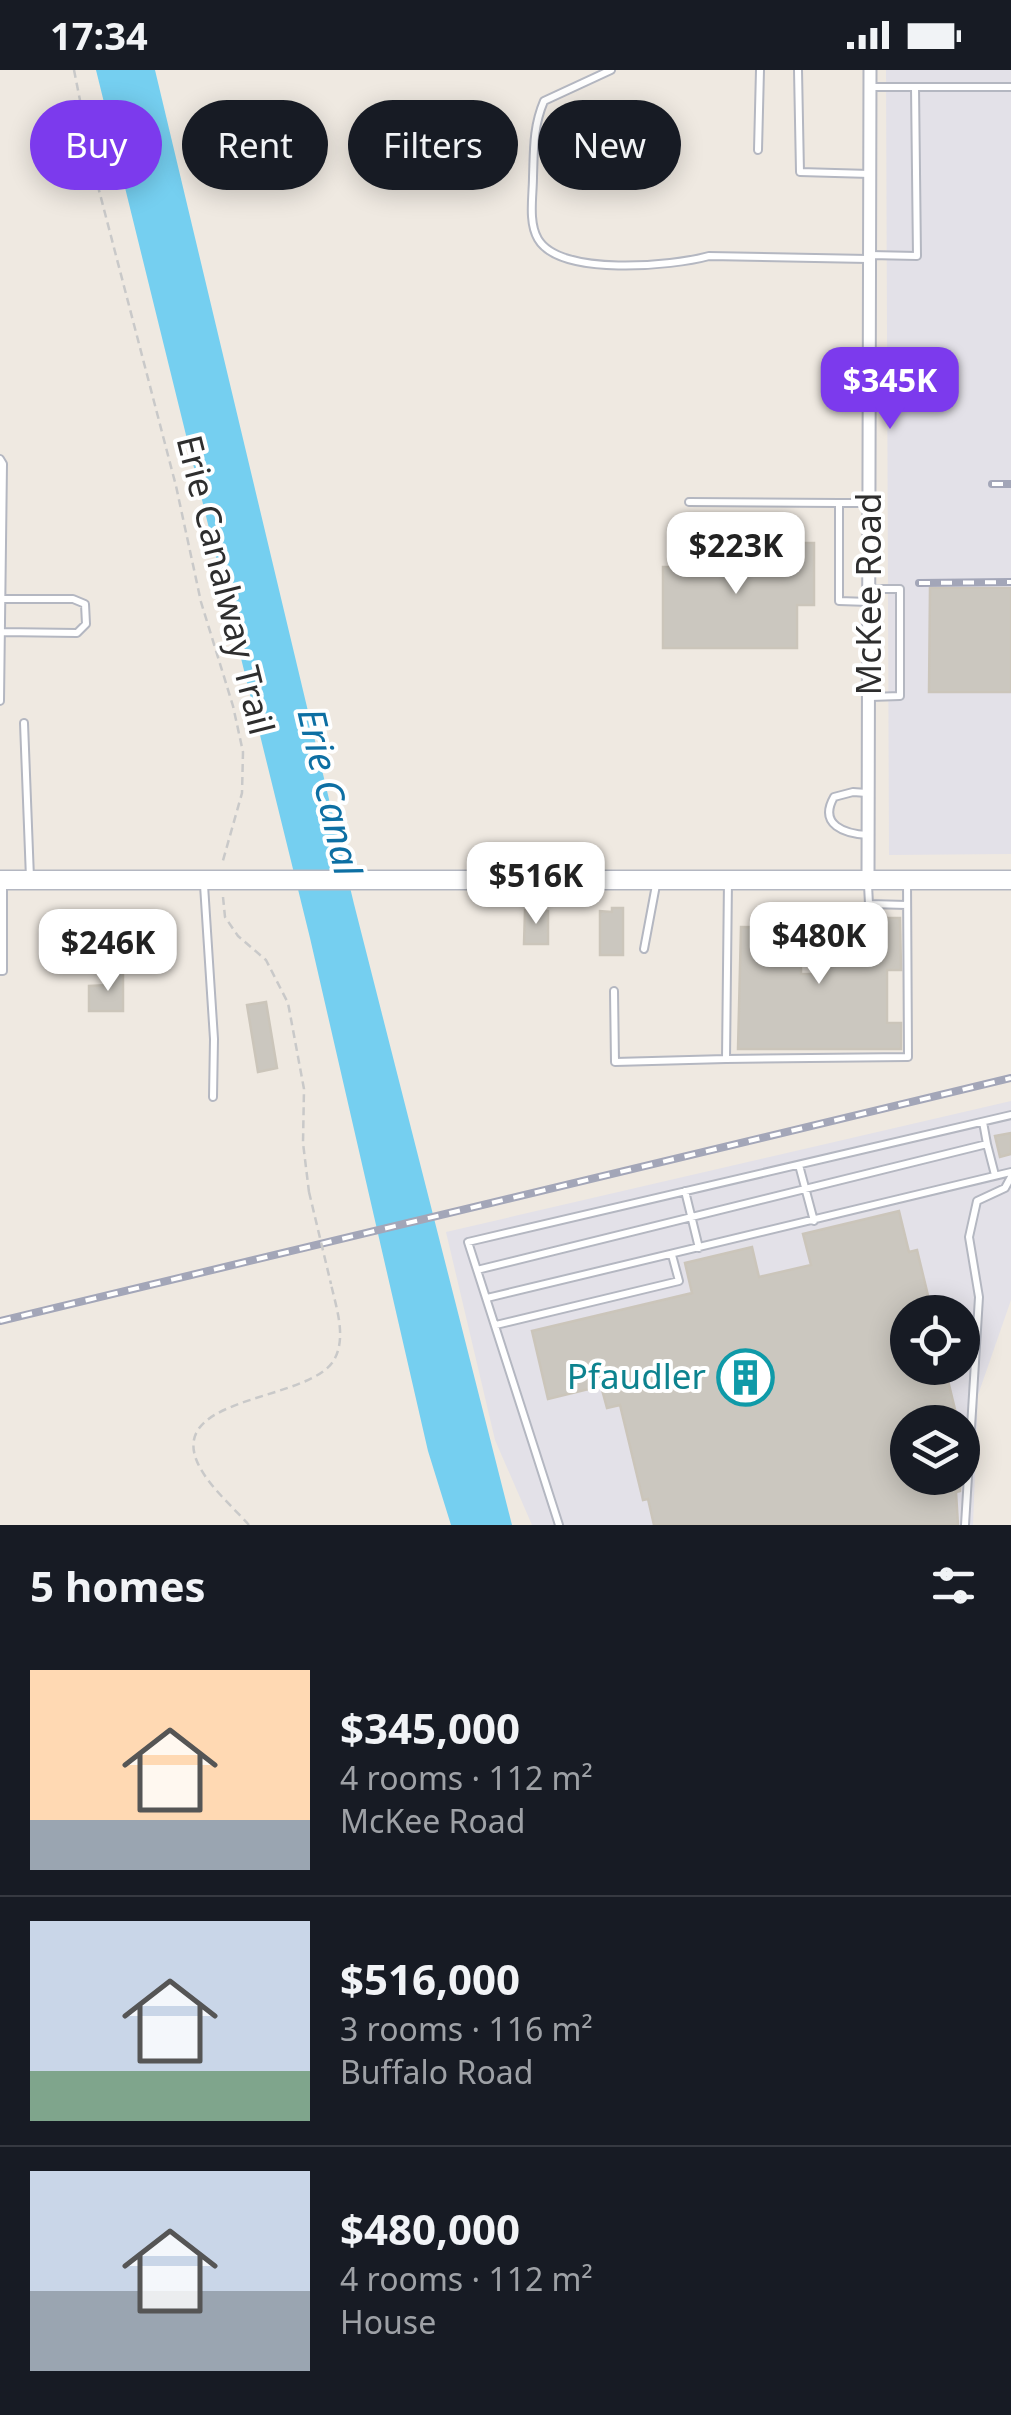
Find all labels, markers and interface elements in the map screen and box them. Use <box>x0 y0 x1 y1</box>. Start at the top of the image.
text: 17:34 <box>50 9 148 61</box>
chip: Buy <box>30 100 162 190</box>
chip: Rent <box>182 100 328 190</box>
chip: Filters <box>348 100 518 190</box>
chip: New <box>538 100 681 190</box>
pin: $345K <box>820 347 960 432</box>
text: $345K <box>843 358 937 401</box>
street label: Erie Canalway Trail <box>167 430 286 739</box>
street label: McKee Road <box>844 493 891 695</box>
pin: $223K <box>666 512 806 597</box>
text: $223K <box>689 523 783 566</box>
water label: Erie Canal <box>286 703 376 882</box>
pin: $516K <box>466 842 606 927</box>
text: $516K <box>489 853 583 896</box>
pin: $480K <box>749 902 889 987</box>
pin: $246K <box>38 909 178 994</box>
text: $480K <box>772 913 866 956</box>
text: $246K <box>61 920 155 963</box>
map controls <box>890 1295 980 1495</box>
button: locate <box>890 1295 980 1385</box>
building icon: Pfaudler <box>715 1347 775 1407</box>
place label: Pfaudler <box>567 1352 706 1399</box>
button: layers <box>890 1405 980 1495</box>
text: 5 homes <box>30 1557 206 1614</box>
icon: filters <box>926 1558 981 1613</box>
text: $345,000 <box>340 1699 520 1756</box>
icon: home <box>110 1710 230 1830</box>
text: 4 rooms · 112 m² <box>340 1756 593 1799</box>
text: McKee Road <box>340 1799 526 1842</box>
text: $516,000 <box>340 1950 520 2007</box>
icon: home <box>110 1961 230 2081</box>
text: 3 rooms · 116 m² <box>340 2007 593 2050</box>
text: Buffalo Road <box>340 2050 533 2093</box>
text: $480,000 <box>340 2200 520 2257</box>
icon: home <box>110 2211 230 2331</box>
text: 4 rooms · 112 m² <box>340 2257 593 2300</box>
text: House <box>340 2300 436 2343</box>

